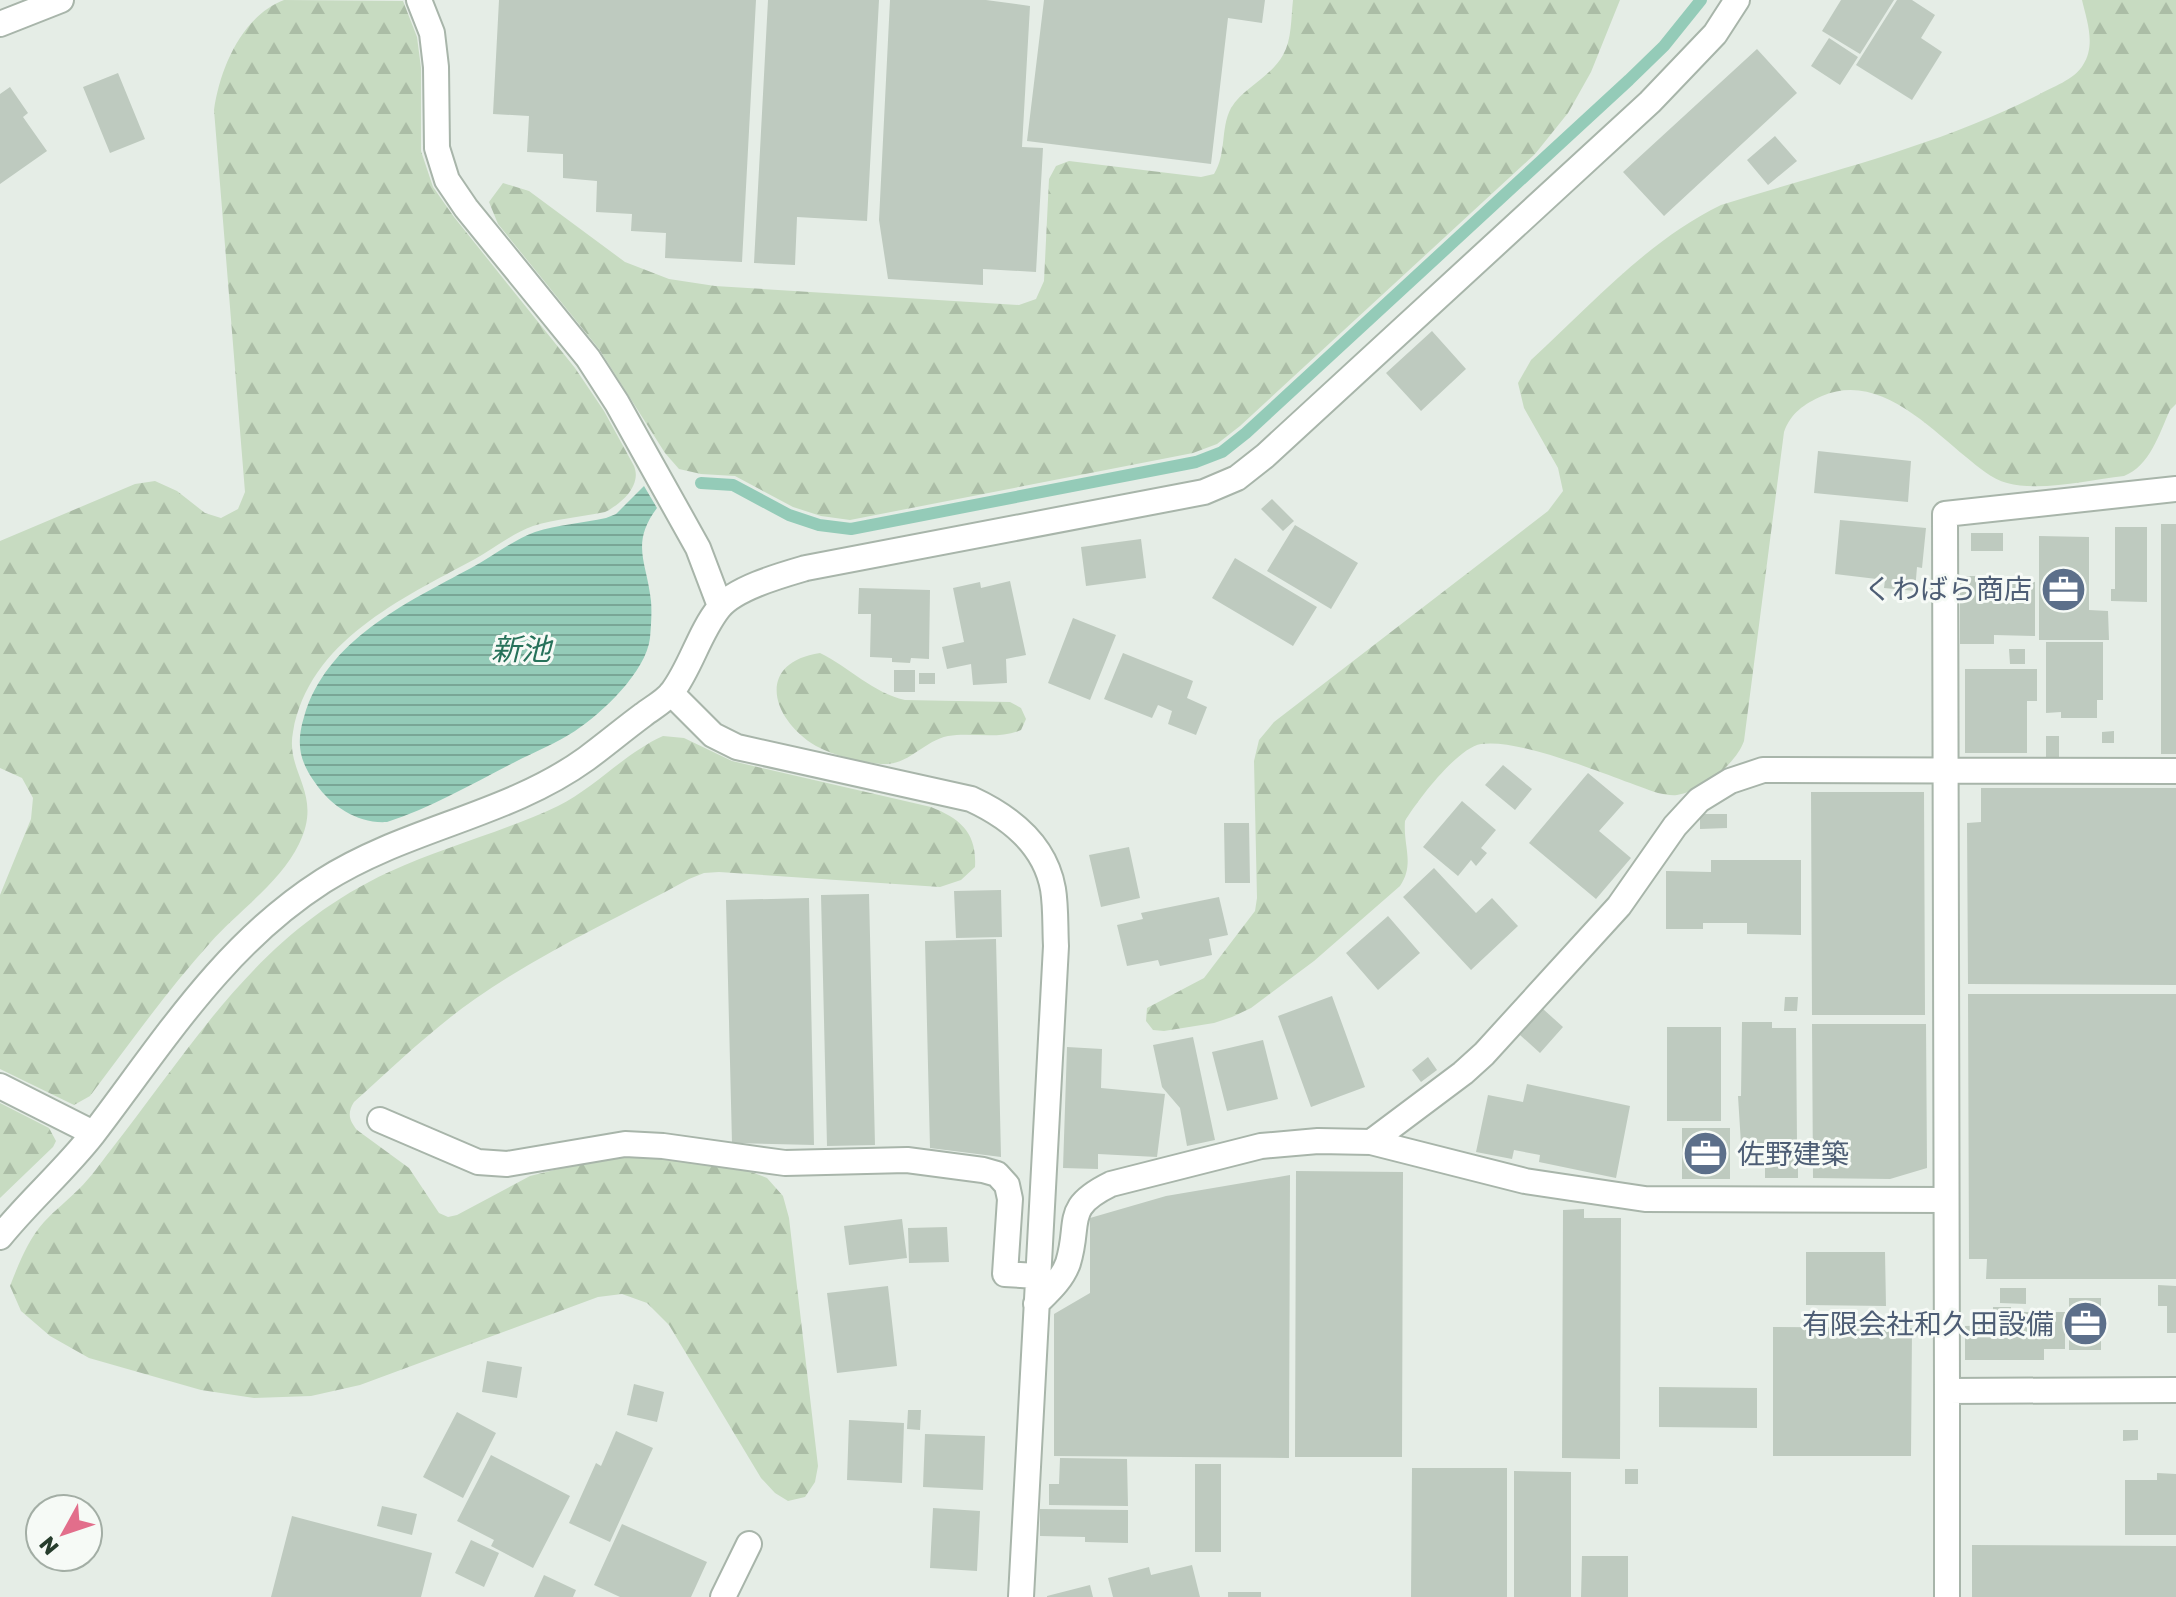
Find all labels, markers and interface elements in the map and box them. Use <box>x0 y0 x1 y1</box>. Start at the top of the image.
office icon: くわばら商店 <box>2039 565 2087 613</box>
place label: くわばら商店 <box>1864 573 2032 606</box>
water label: 新池 <box>491 632 554 668</box>
office icon: 佐野建築 <box>1682 1130 1730 1178</box>
place label: 佐野建築 <box>1737 1138 1849 1171</box>
office icon: 有限会社和久田設備 <box>2061 1300 2109 1348</box>
place label: 有限会社和久田設備 <box>1802 1308 2054 1341</box>
north arrow <box>24 1493 104 1573</box>
text: N <box>34 1531 64 1560</box>

